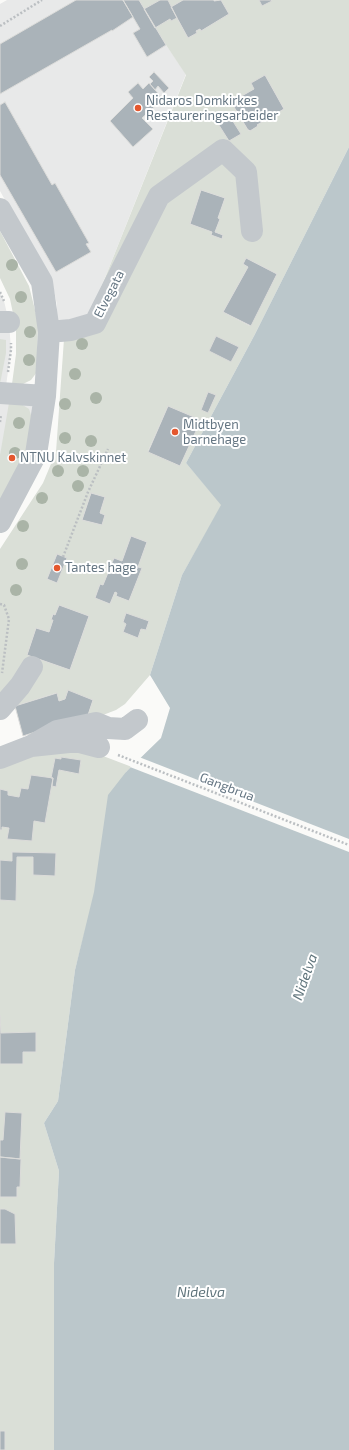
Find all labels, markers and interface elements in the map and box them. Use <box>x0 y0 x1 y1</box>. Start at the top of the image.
place label: Nidaros Domkirkes Restaureringsarbeider <box>146 93 279 124</box>
marker: Nidaros Domkirkes Restaureringsarbeider <box>133 103 143 113</box>
street label: Elvegata <box>90 268 128 320</box>
place label: Midtbyen barnehage <box>183 417 246 448</box>
marker: Midtbyen barnehage <box>170 427 180 437</box>
place label: NTNU Kalvskinnet <box>20 450 126 466</box>
marker: NTNU Kalvskinnet <box>7 453 17 463</box>
place label: Tantes hage <box>65 560 136 576</box>
marker: Tantes hage <box>52 563 62 573</box>
street label: Gangbrua <box>197 769 257 805</box>
water label: Nidelva <box>289 952 321 1002</box>
water label: Nidelva <box>177 1284 225 1300</box>

